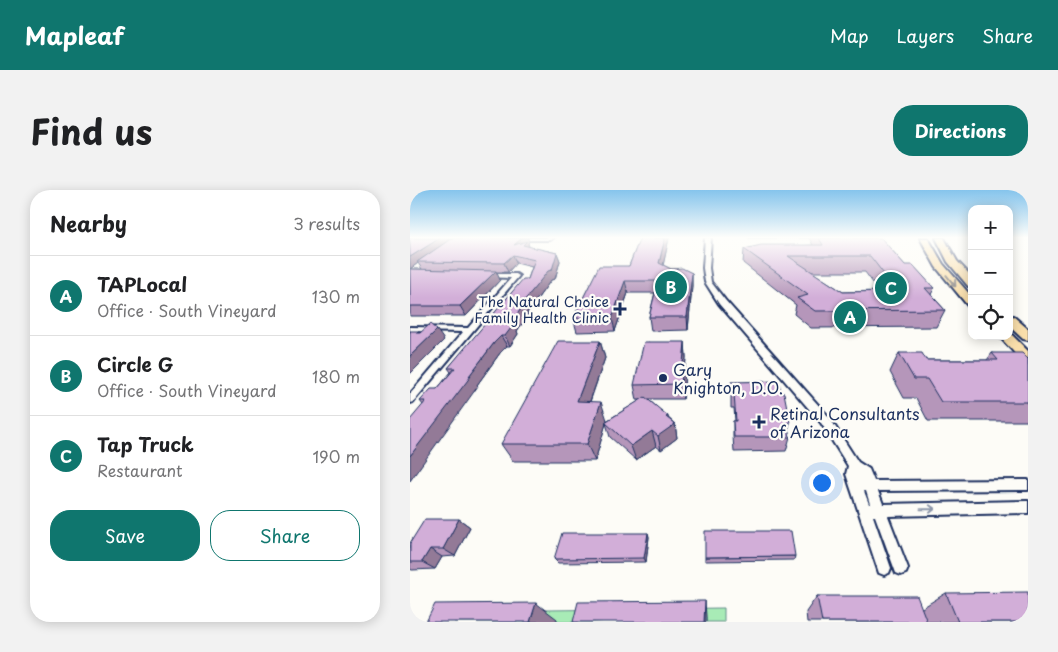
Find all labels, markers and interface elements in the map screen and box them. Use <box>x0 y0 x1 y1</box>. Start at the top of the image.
text: Mapleaf <box>25 17 124 53</box>
text: Map <box>830 22 869 49</box>
text: Layers <box>897 22 954 49</box>
text: Share <box>982 22 1033 49</box>
text: Find us <box>30 104 152 157</box>
button: Directions <box>893 105 1028 156</box>
map controls <box>968 205 1013 340</box>
button: + <box>968 205 1013 250</box>
text: Nearby <box>50 207 127 239</box>
text: 3 results <box>293 211 360 235</box>
button: − <box>968 250 1013 295</box>
pin: B <box>655 268 687 306</box>
pin: C <box>875 269 907 307</box>
text: TAPLocal <box>97 270 187 298</box>
one-way arrow <box>946 274 957 287</box>
text: A <box>60 284 72 308</box>
text: 130 m <box>312 284 360 308</box>
place label: The Natural Choice Family Health Clinic <box>474 291 609 328</box>
button: locate <box>968 295 1013 340</box>
text: Office · South Vineyard <box>97 298 277 322</box>
pin: A <box>834 298 866 336</box>
marker: The Natural Choice Family Health Clinic <box>613 302 627 316</box>
text: Circle G <box>97 350 173 378</box>
place label: Gary Knighton, D.O. <box>673 357 783 399</box>
text: B <box>61 364 71 388</box>
text: 180 m <box>312 364 360 388</box>
marker: Gary Knighton, D.O. <box>657 372 669 384</box>
text: Office · South Vineyard <box>97 378 277 402</box>
place label: Retinal Consultants of Arizona <box>770 401 920 443</box>
marker: Retinal Consultants of Arizona <box>752 415 766 429</box>
text: Tap Truck <box>97 430 194 458</box>
text: C <box>60 444 72 468</box>
text: 190 m <box>312 444 360 468</box>
text: Restaurant <box>97 458 183 482</box>
your location <box>809 470 835 496</box>
one-way arrow <box>919 504 935 514</box>
button: Save <box>50 510 200 561</box>
button: Share <box>210 510 360 561</box>

